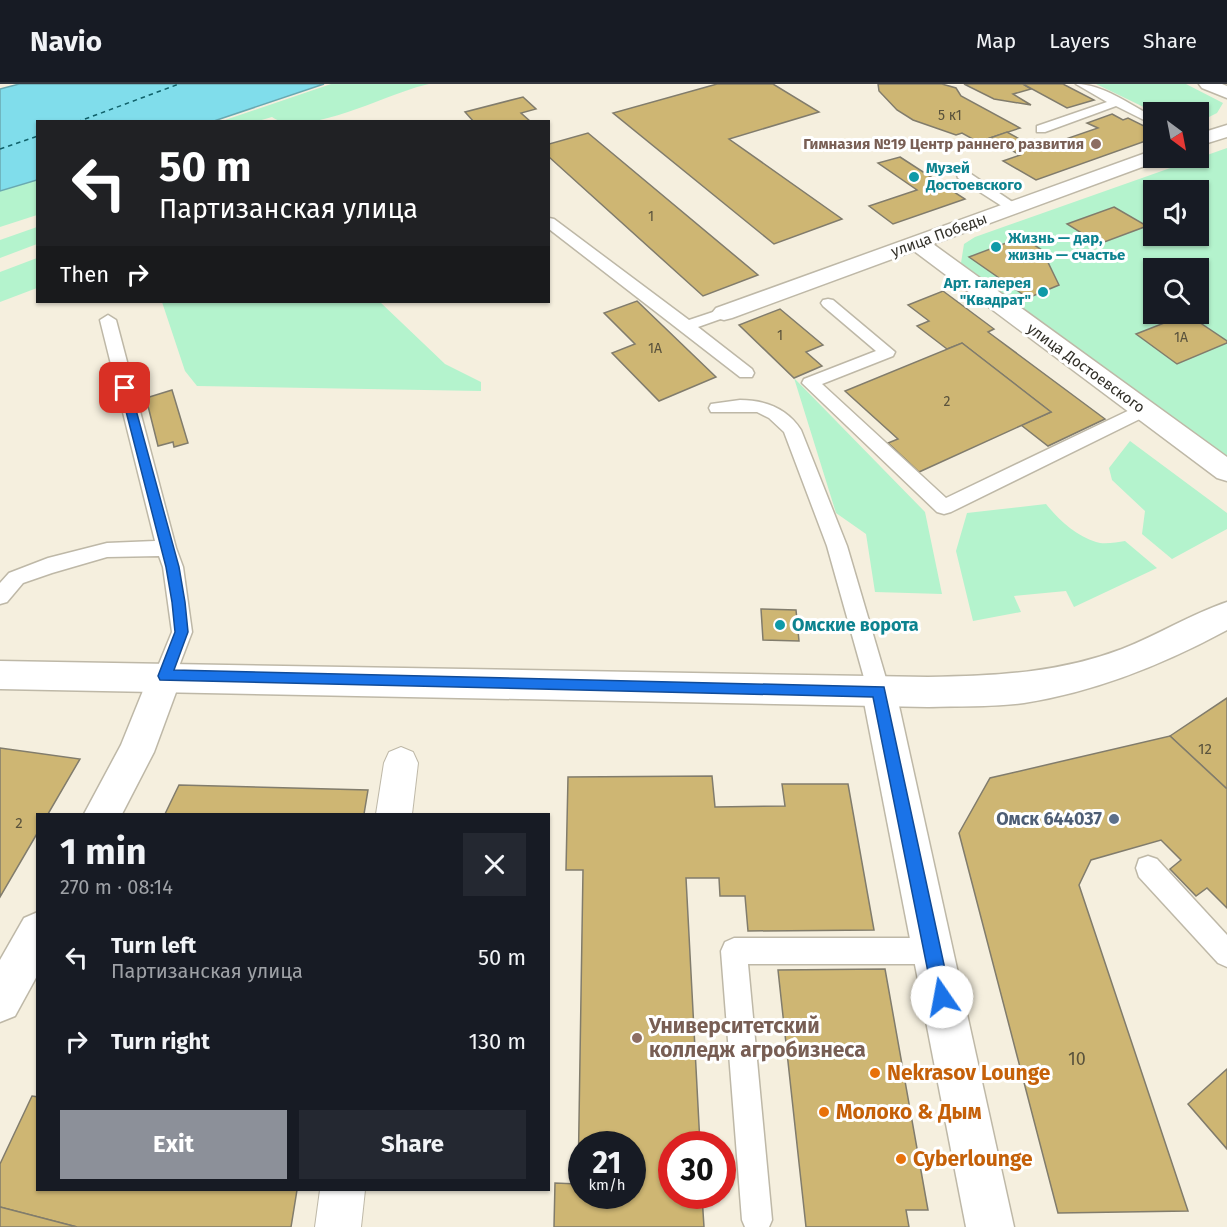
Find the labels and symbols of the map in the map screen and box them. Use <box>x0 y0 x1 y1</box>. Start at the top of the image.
north arrow <box>1143 102 1209 168</box>
house number: 5 к1 <box>938 107 962 124</box>
place label: Гимназия №19 Центр раннего развития <box>803 135 1084 153</box>
marker: Гимназия №19 Центр раннего развития <box>1089 137 1103 151</box>
place label: Музей Достоевского <box>925 159 1022 194</box>
marker: Музей Достоевского <box>907 170 921 184</box>
house number: 1 <box>648 208 654 225</box>
street label: улица Победы <box>889 209 989 261</box>
place label: Жизнь — дар, жизнь — счастье <box>1007 229 1125 264</box>
marker: Жизнь — дар, жизнь — счастье <box>989 240 1003 254</box>
place label: Арт. галерея "Квадрат" <box>943 274 1031 309</box>
marker: Арт. галерея "Квадрат" <box>1036 285 1050 299</box>
street label: улица Достоевского <box>1024 319 1148 417</box>
house number: 1 <box>777 327 783 344</box>
house number: 1А <box>1174 329 1188 346</box>
house number: 1А <box>648 340 662 357</box>
pin <box>99 362 150 413</box>
house number: 2 <box>944 393 951 410</box>
place label: Омские ворота <box>792 614 919 636</box>
marker: Омские ворота <box>773 618 787 632</box>
house number: 12 <box>1198 740 1212 758</box>
place label: Омск 644037 <box>996 808 1103 830</box>
marker: Омск 644037 <box>1107 812 1121 826</box>
house number: 2 <box>15 814 23 832</box>
position arrow <box>910 965 974 1029</box>
place label: Университетский колледж агробизнеса <box>648 1013 866 1063</box>
marker: Университетский колледж агробизнеса <box>630 1031 644 1045</box>
house number: 10 <box>1068 1048 1086 1070</box>
place label: Nekrasov Lounge <box>887 1060 1051 1086</box>
marker: Nekrasov Lounge <box>868 1066 882 1080</box>
place label: Молоко & Дым <box>836 1099 982 1125</box>
marker: Молоко & Дым <box>817 1105 831 1119</box>
speed limit sign: 30 <box>658 1131 736 1209</box>
place label: Cyberlounge <box>913 1146 1033 1172</box>
marker: Cyberlounge <box>894 1152 908 1166</box>

